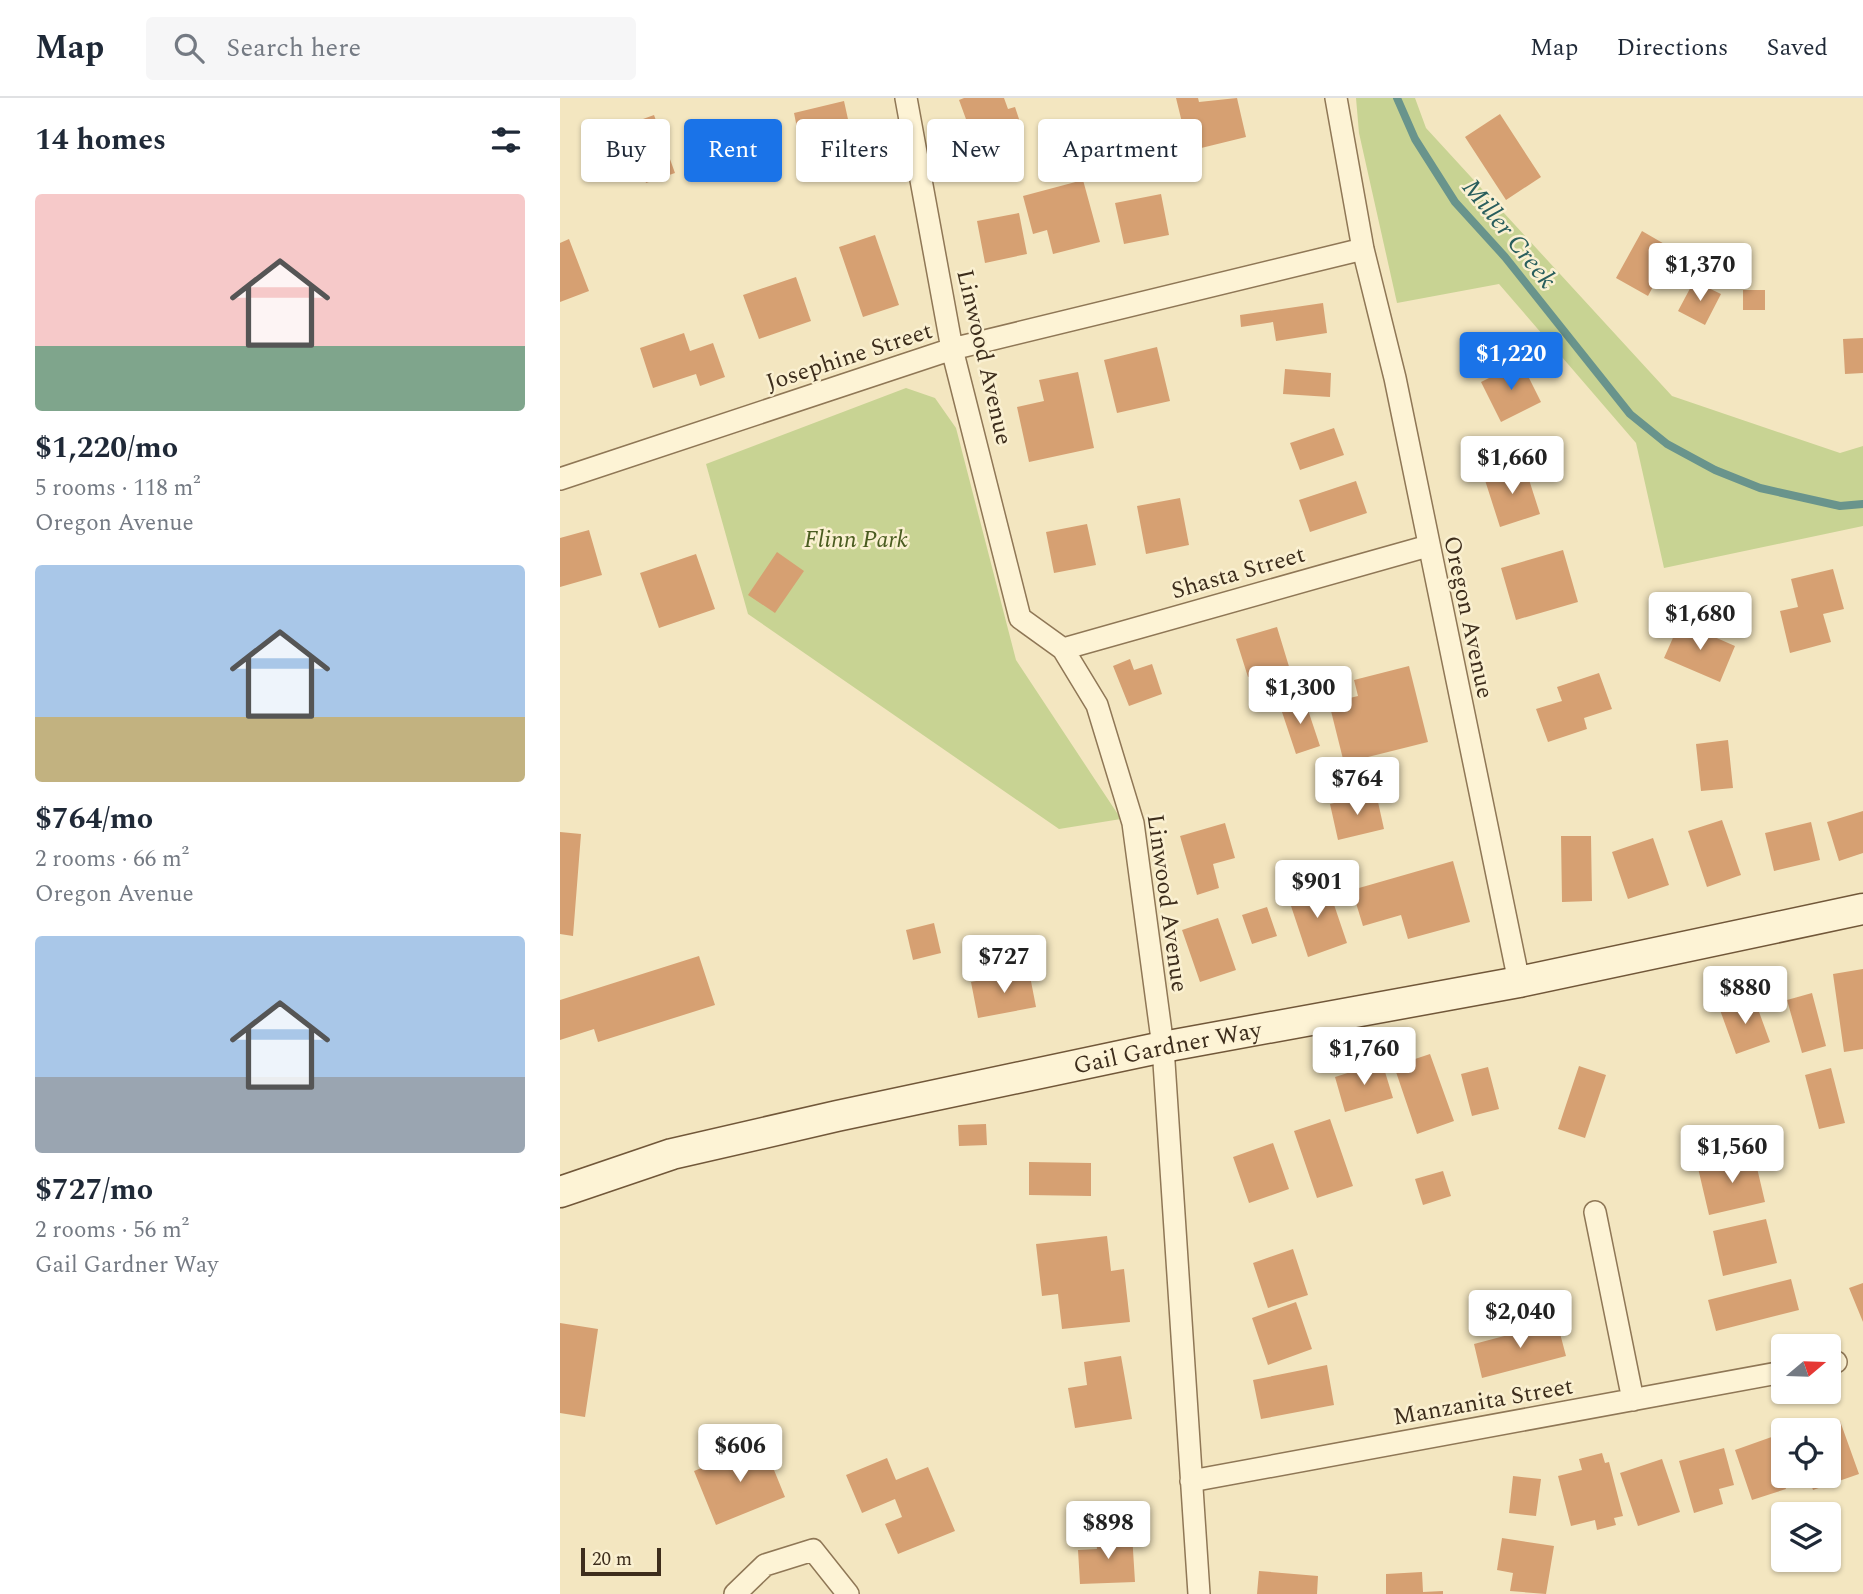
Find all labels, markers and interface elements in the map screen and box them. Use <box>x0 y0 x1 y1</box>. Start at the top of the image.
search box <box>146 17 636 80</box>
text: Map <box>35 23 104 73</box>
text: Search here <box>226 28 361 68</box>
icon: search <box>170 29 208 67</box>
text: Map <box>1530 30 1578 66</box>
text: Directions <box>1616 30 1728 66</box>
text: Saved <box>1766 30 1828 66</box>
text: 14 homes <box>35 117 166 163</box>
chip: Buy <box>581 119 670 182</box>
chip: Rent <box>684 119 782 182</box>
chip: Filters <box>796 119 913 182</box>
chip: New <box>927 119 1024 182</box>
chip: Apartment <box>1038 119 1202 182</box>
icon: filters <box>487 121 525 159</box>
water label: Miller Creek <box>1452 170 1566 298</box>
icon: home <box>217 240 343 366</box>
pin: $1,370 <box>1643 244 1757 303</box>
text: $1,370 <box>1665 248 1735 283</box>
street label: Linwood Avenue <box>946 266 1022 449</box>
street label: Josephine Street <box>761 313 937 401</box>
pin: $1,220 <box>1454 332 1568 392</box>
text: $1,220 <box>1476 337 1546 372</box>
text: $1,220/mo <box>35 425 178 471</box>
pin: $1,660 <box>1455 436 1569 496</box>
text: $1,660 <box>1477 441 1547 476</box>
text: 5 rooms · 118 m² <box>35 471 201 506</box>
text: Oregon Avenue <box>35 506 194 541</box>
park label: Flinn Park <box>804 522 908 558</box>
street label: Oregon Avenue <box>1433 533 1503 702</box>
street label: Shasta Street <box>1167 537 1309 609</box>
pin: $1,680 <box>1643 592 1757 652</box>
text: $1,680 <box>1665 597 1735 632</box>
icon: home <box>217 611 343 737</box>
pin: $1,300 <box>1243 666 1357 726</box>
text: $1,300 <box>1265 671 1335 706</box>
pin: $764 <box>1316 758 1398 817</box>
text: $764 <box>1331 762 1383 797</box>
text: $764/mo <box>35 796 153 842</box>
street label: Linwood Avenue <box>1137 812 1197 994</box>
text: 2 rooms · 66 m² <box>35 842 189 877</box>
pin: $901 <box>1276 860 1358 920</box>
text: $901 <box>1291 865 1343 900</box>
text: Oregon Avenue <box>35 877 194 912</box>
pin: $727 <box>963 936 1045 995</box>
text: $727 <box>978 940 1030 975</box>
pin: $880 <box>1704 967 1786 1026</box>
text: $880 <box>1719 971 1771 1006</box>
icon: home <box>217 982 343 1108</box>
street label: Gail Gardner Way <box>1070 1012 1266 1085</box>
pin: $1,760 <box>1307 1028 1421 1087</box>
text: $1,760 <box>1329 1032 1399 1067</box>
pin: $1,560 <box>1675 1126 1789 1185</box>
text: $1,560 <box>1697 1130 1767 1165</box>
text: $727/mo <box>35 1167 153 1213</box>
text: 2 rooms · 56 m² <box>35 1213 189 1248</box>
text: Gail Gardner Way <box>35 1248 218 1283</box>
pin: $2,040 <box>1463 1290 1577 1350</box>
text: $2,040 <box>1485 1295 1555 1330</box>
north arrow <box>1771 1334 1841 1404</box>
map controls <box>1771 1334 1841 1572</box>
street label: Manzanita Street <box>1390 1368 1576 1436</box>
button: locate <box>1771 1418 1841 1488</box>
pin: $606 <box>699 1424 781 1484</box>
text: $606 <box>714 1429 766 1464</box>
pin: $898 <box>1067 1502 1149 1561</box>
button: layers <box>1771 1502 1841 1572</box>
text: $898 <box>1082 1506 1134 1541</box>
scale bar <box>581 1545 662 1577</box>
text: 20 m <box>592 1545 632 1574</box>

